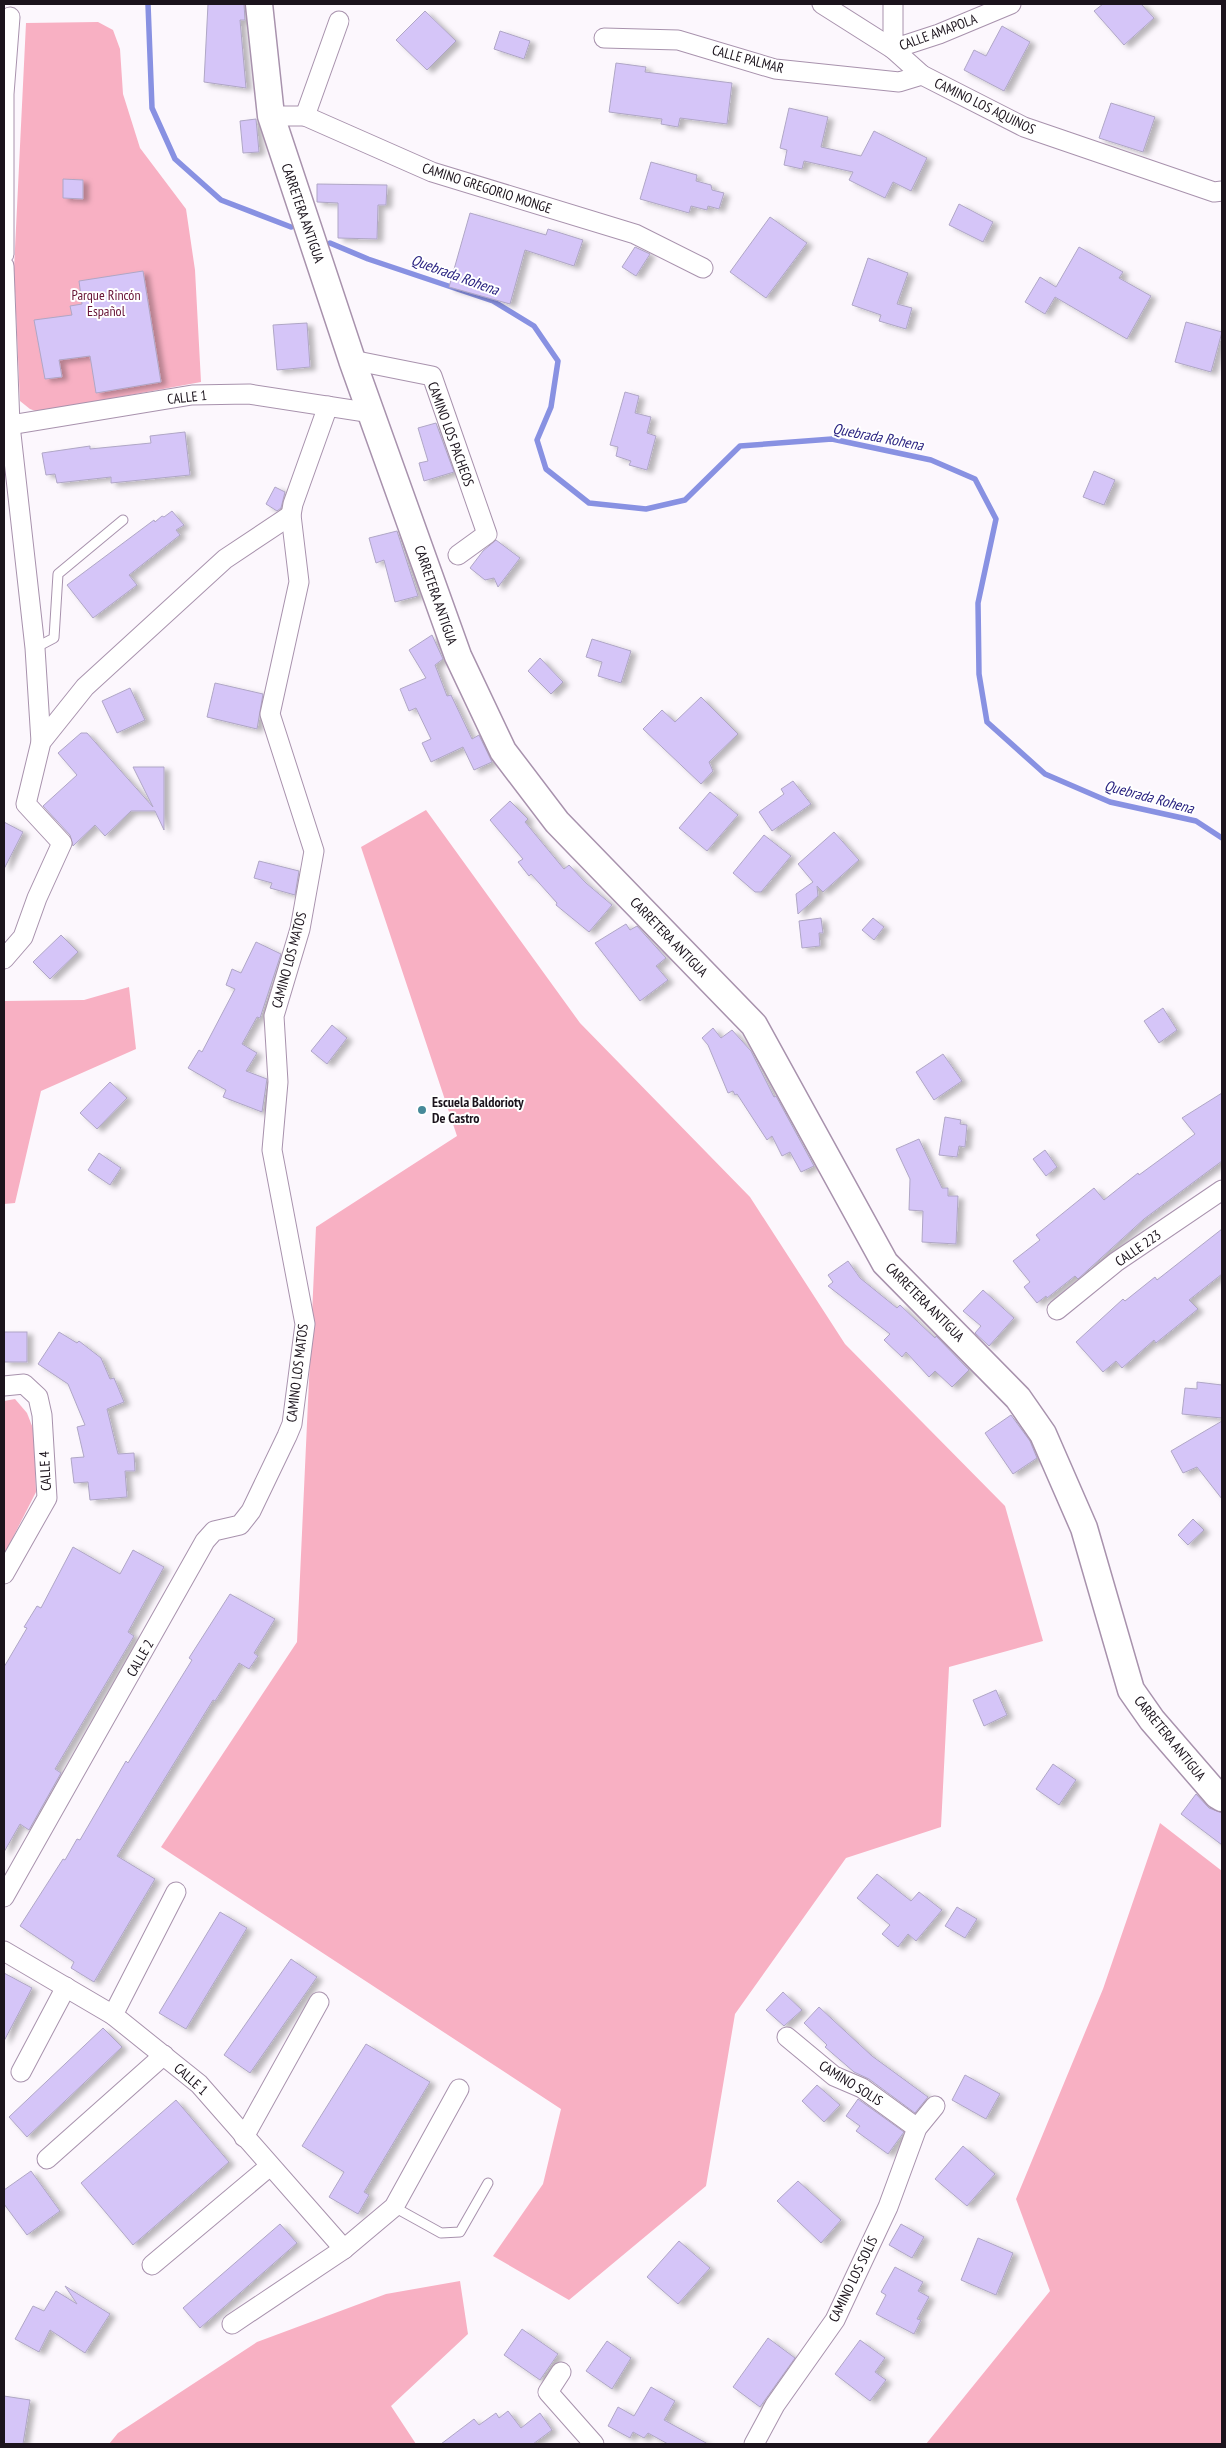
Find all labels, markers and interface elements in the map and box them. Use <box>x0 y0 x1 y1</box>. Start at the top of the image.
street label: CALLE AMAPOLA <box>897 9 980 54</box>
street label: CALLE PALMAR <box>710 41 786 77</box>
street label: CAMINO LOS AQUINOS <box>932 74 1038 138</box>
street label: CAMINO GREGORIO MONGE <box>420 159 554 217</box>
street label: CARRETERA ANTIGUA <box>278 161 329 265</box>
water label: Quebrada Rohena <box>409 250 502 299</box>
park label: Parque Rincón Español <box>71 286 141 320</box>
street label: CAMINO LOS PACHEOS <box>424 379 478 489</box>
street label: CALLE 1 <box>166 386 208 408</box>
water label: Quebrada Rohena <box>831 418 926 455</box>
street label: CARRETERA ANTIGUA <box>411 543 462 647</box>
water label: Quebrada Rohena <box>1102 775 1197 818</box>
street label: CARRETERA ANTIGUA <box>626 893 712 981</box>
street label: CAMINO LOS MATOS <box>268 910 310 1010</box>
place label: Escuela Baldorioty De Castro <box>432 1093 524 1127</box>
marker: Escuela Baldorioty De Castro <box>416 1104 428 1116</box>
street label: CALLE 223 <box>1111 1226 1165 1270</box>
street label: CARRETERA ANTIGUA <box>882 1259 968 1345</box>
street label: CAMINO LOS MATOS <box>282 1323 312 1423</box>
street label: CALLE 4 <box>35 1450 55 1491</box>
street label: CALLE 2 <box>122 1636 158 1680</box>
street label: CARRETERA ANTIGUA <box>1130 1692 1210 1784</box>
street label: CAMINO SOLIS <box>816 2056 886 2110</box>
street label: CALLE 1 <box>170 2059 212 2099</box>
street label: CAMINO LOS SOLÍS <box>824 2233 882 2325</box>

